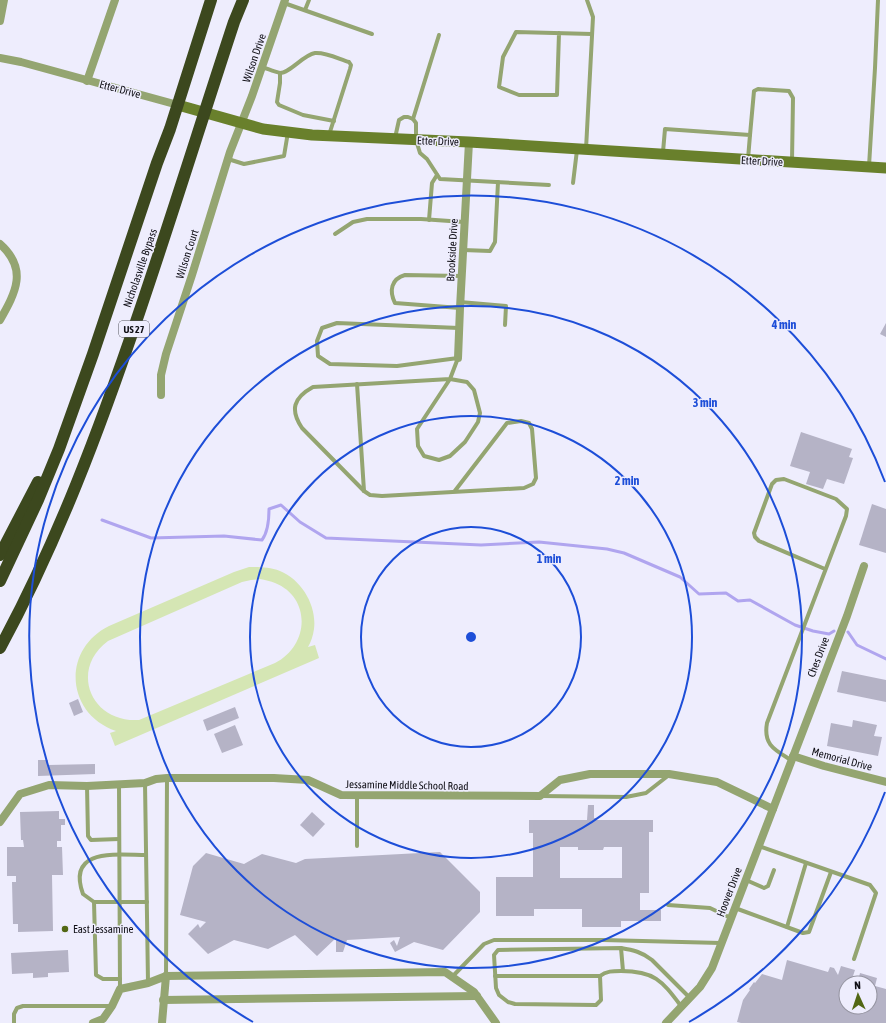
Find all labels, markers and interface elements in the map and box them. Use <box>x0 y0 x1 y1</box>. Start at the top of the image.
street label: Wilson Drive <box>240 32 268 84</box>
street label: Etter Drive <box>98 78 142 100</box>
street label: Etter Drive <box>417 134 459 148</box>
street label: Etter Drive <box>741 154 783 168</box>
street label: Brookside Drive <box>444 218 460 282</box>
street label: Nicholasville Bypass <box>121 227 159 309</box>
street label: Wilson Court <box>173 228 201 280</box>
text: 4 min <box>771 318 796 332</box>
road number: US 27 <box>119 321 149 337</box>
text: 3 min <box>693 396 717 410</box>
text: 2 min <box>615 474 639 488</box>
text: 1 min <box>537 552 561 566</box>
centre of rings <box>464 630 478 644</box>
street label: Ches Drive <box>805 635 831 679</box>
street label: Memorial Drive <box>810 745 874 773</box>
street label: Jessamine Middle School Road <box>345 778 469 792</box>
street label: Hoover Drive <box>714 866 744 918</box>
place label: East Jessamine <box>73 923 134 935</box>
marker: East Jessamine <box>60 924 70 934</box>
north arrow <box>838 975 878 1015</box>
text: N <box>854 979 861 991</box>

